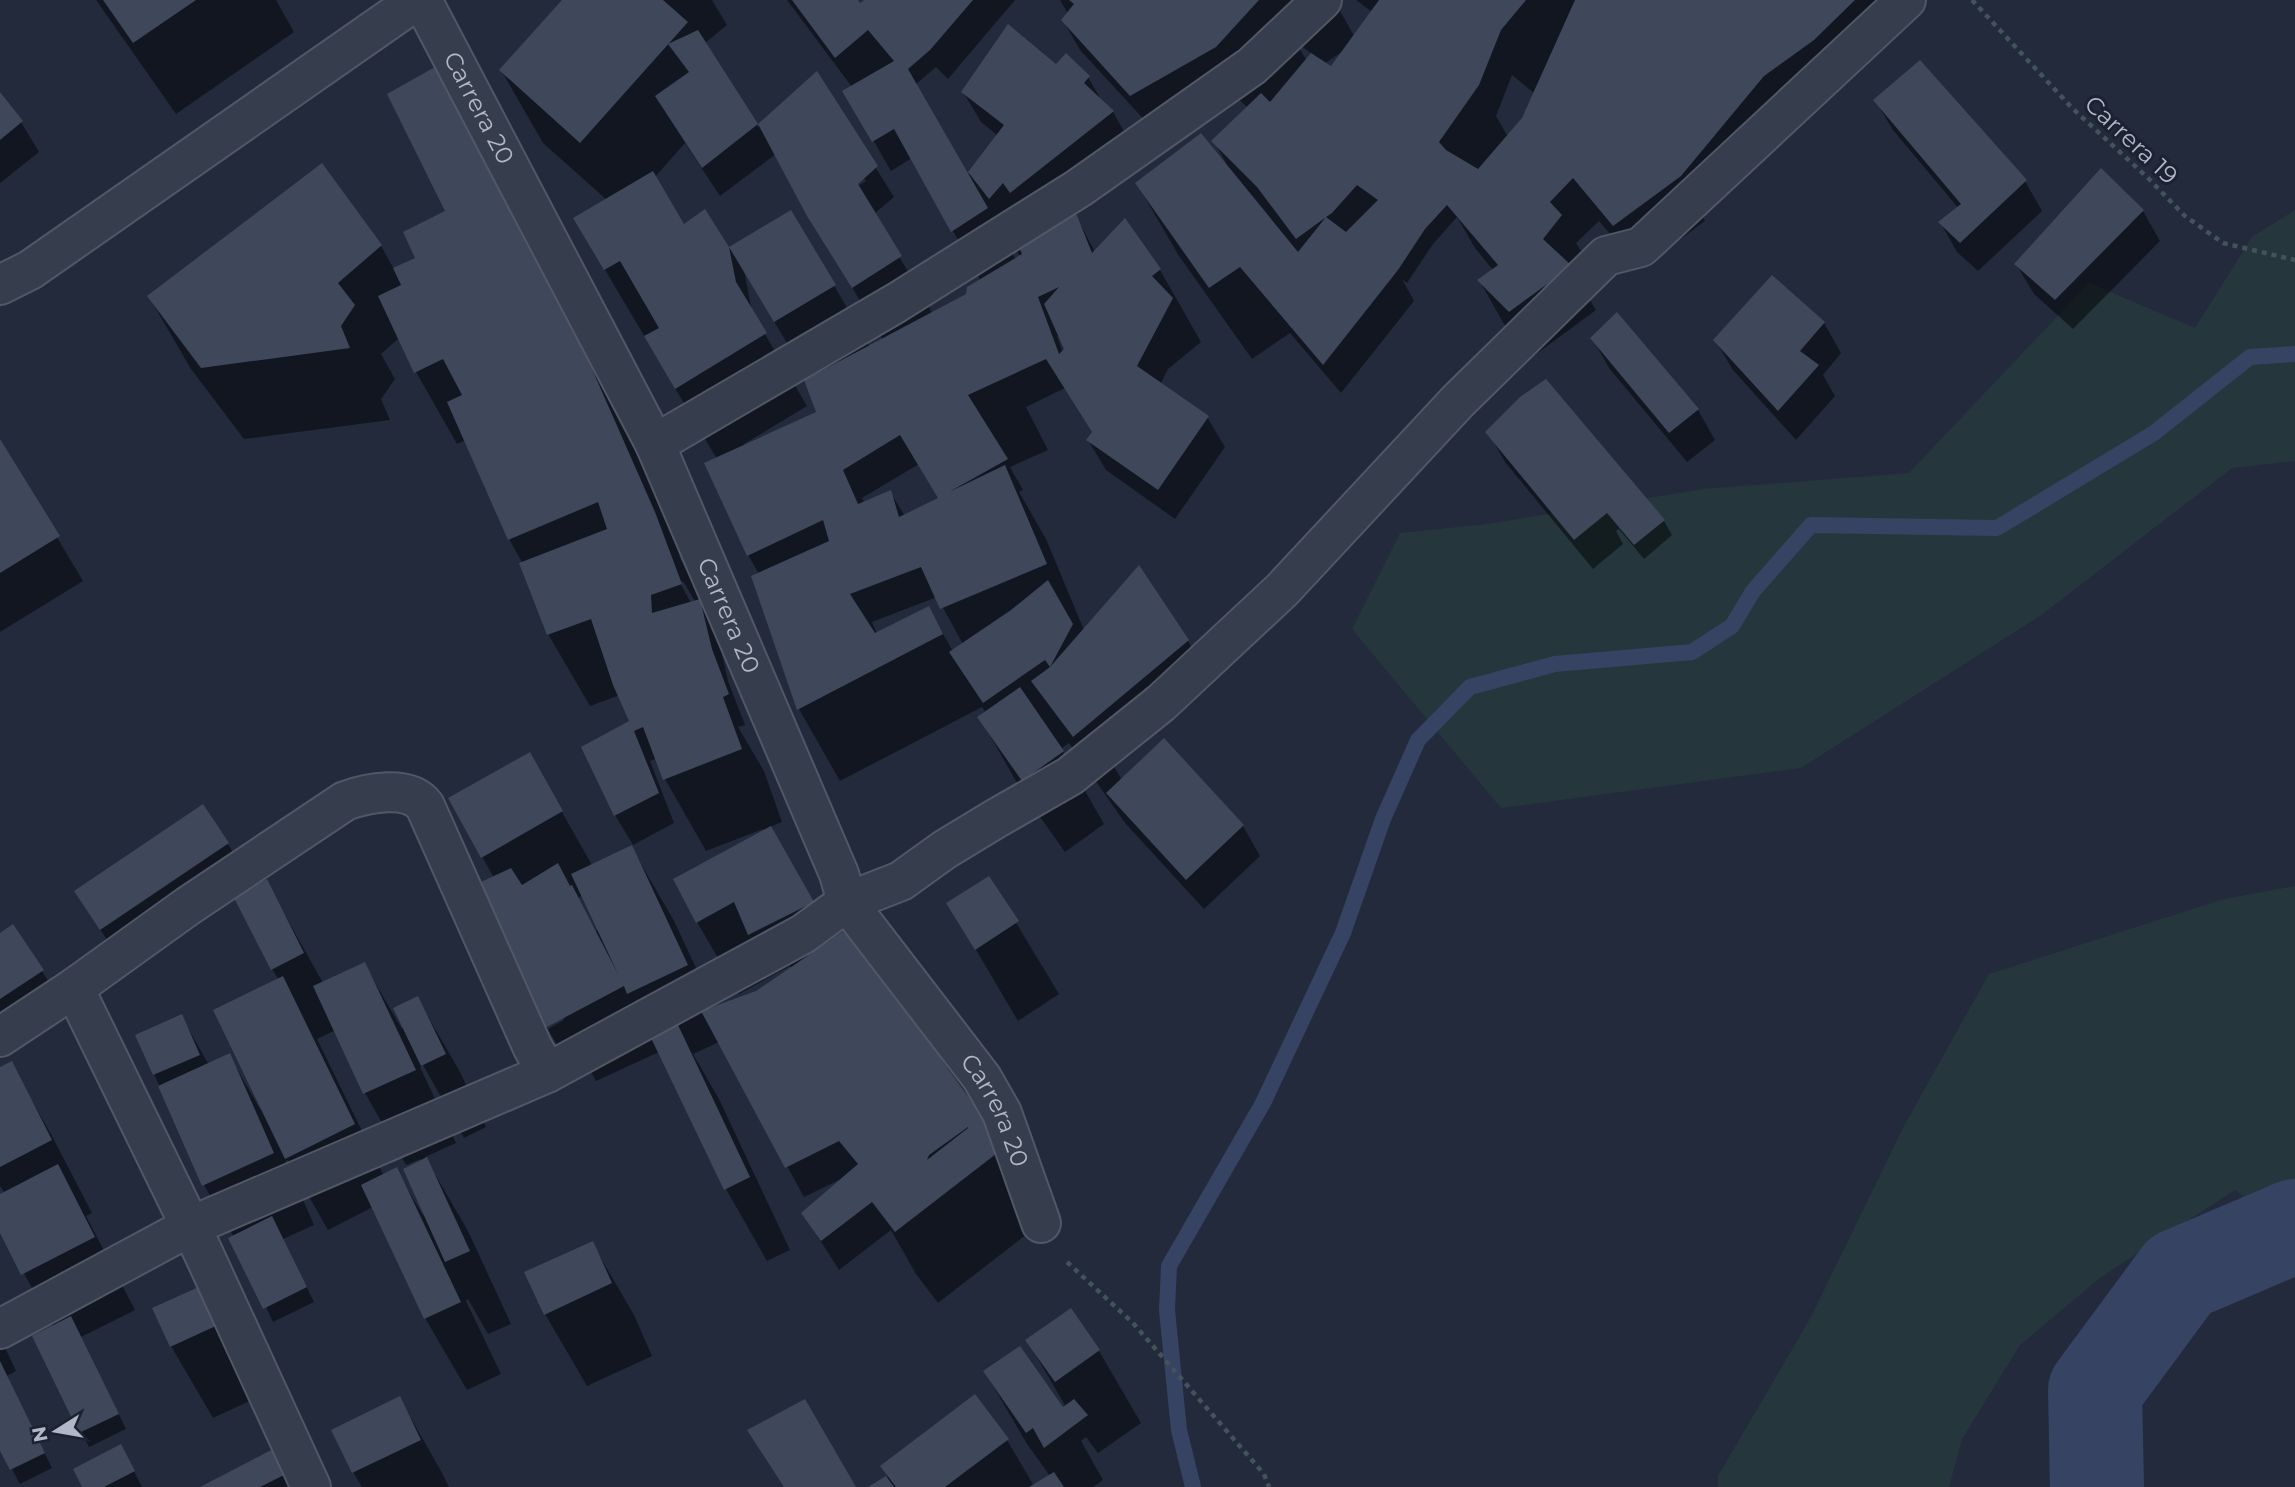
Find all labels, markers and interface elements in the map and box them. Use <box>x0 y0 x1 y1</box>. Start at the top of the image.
street label: Carrera 20 <box>438 47 521 169</box>
street label: Carrera 19 <box>2079 89 2184 190</box>
street label: Carrera 20 <box>691 553 766 678</box>
street label: Carrera 20 <box>955 1048 1035 1171</box>
north arrow <box>21 1396 91 1466</box>
text: N <box>27 1424 53 1444</box>

